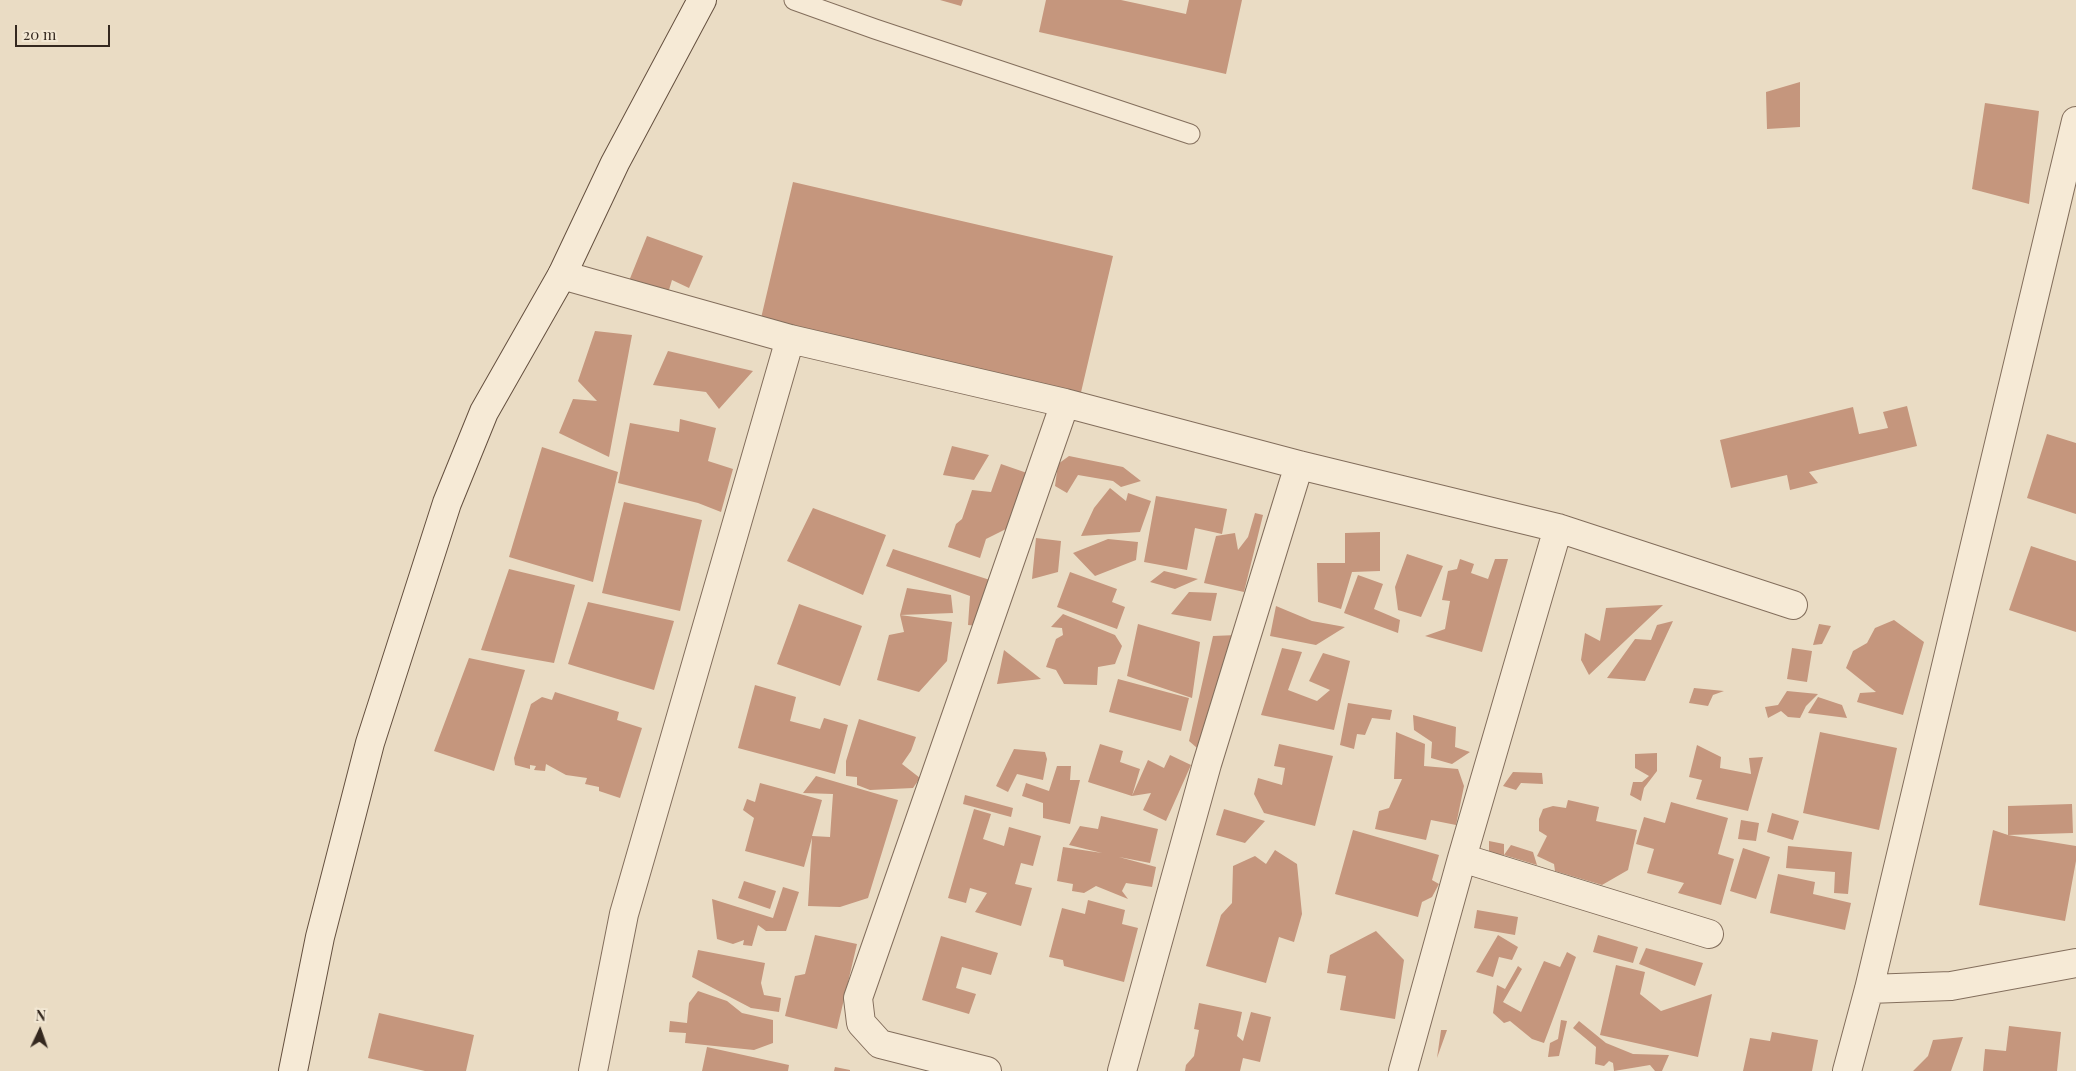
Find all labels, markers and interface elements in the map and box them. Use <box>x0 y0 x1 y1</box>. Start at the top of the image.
scale bar <box>18 15 112 47</box>
text: 20 m <box>23 24 56 44</box>
north arrow <box>15 1006 65 1056</box>
text: N <box>35 1006 46 1025</box>

